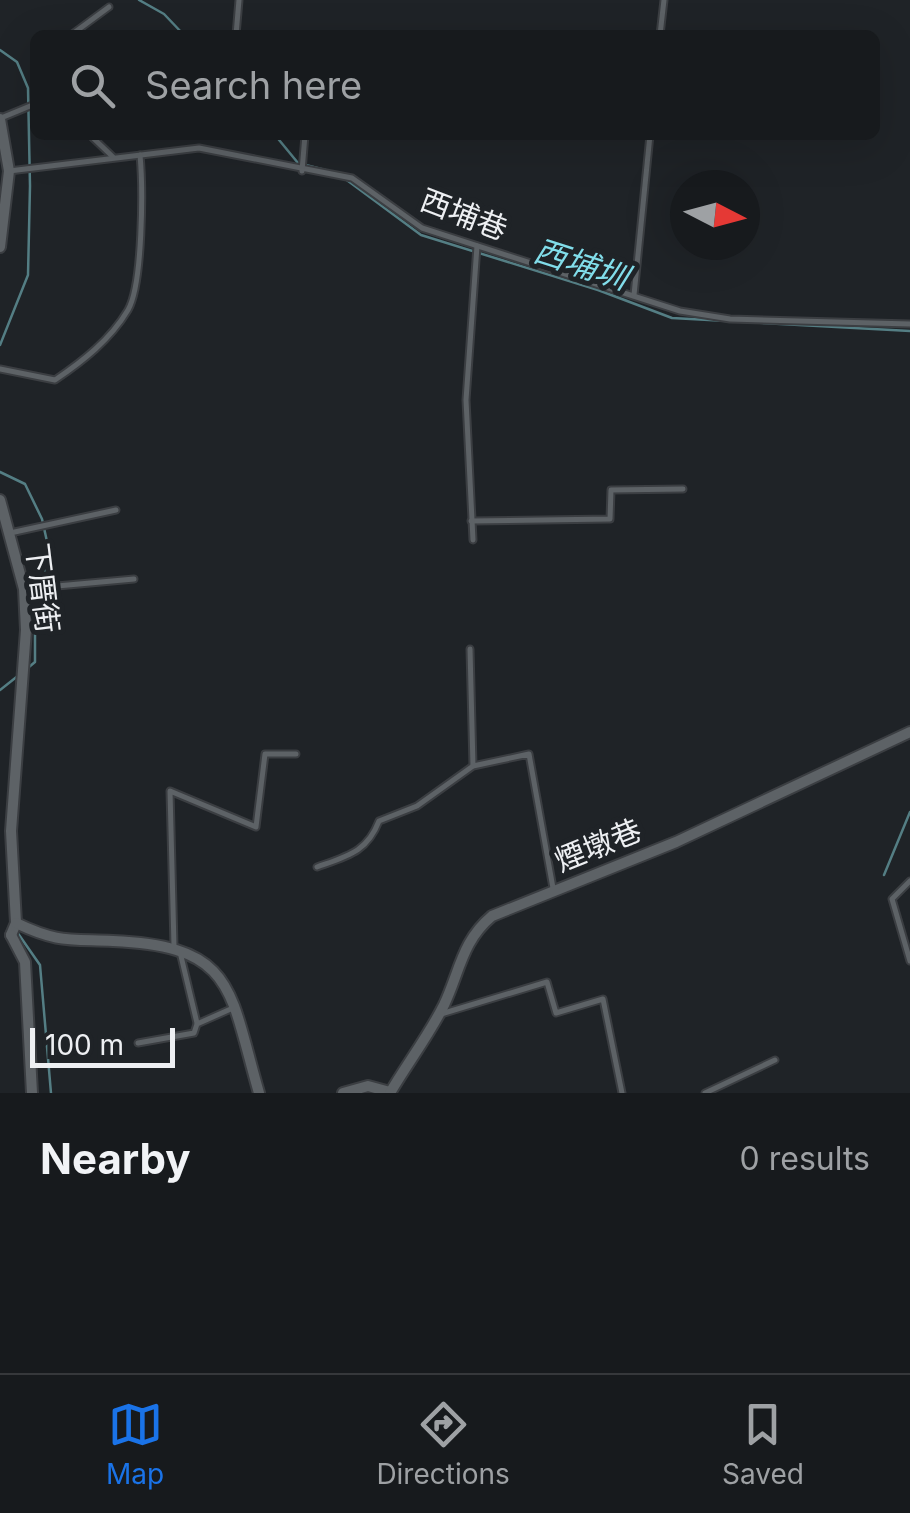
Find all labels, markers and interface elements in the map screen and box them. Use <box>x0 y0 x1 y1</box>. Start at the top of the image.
search box <box>30 30 880 140</box>
icon: search <box>65 58 120 113</box>
text: Search here <box>145 62 362 108</box>
north arrow <box>670 170 760 260</box>
street label: 西埔巷 <box>416 181 512 247</box>
water label: 西埔圳 <box>529 231 636 299</box>
street label: 下厝街 <box>20 541 66 635</box>
street label: 煙墩巷 <box>550 811 646 879</box>
scale bar <box>30 1023 175 1068</box>
text: 100 m <box>45 1028 124 1062</box>
text: Nearby <box>40 1133 191 1184</box>
text: 0 results <box>740 1139 870 1178</box>
tab: Map <box>106 1397 164 1491</box>
tab: Directions <box>376 1397 510 1491</box>
tab: Saved <box>722 1397 804 1491</box>

